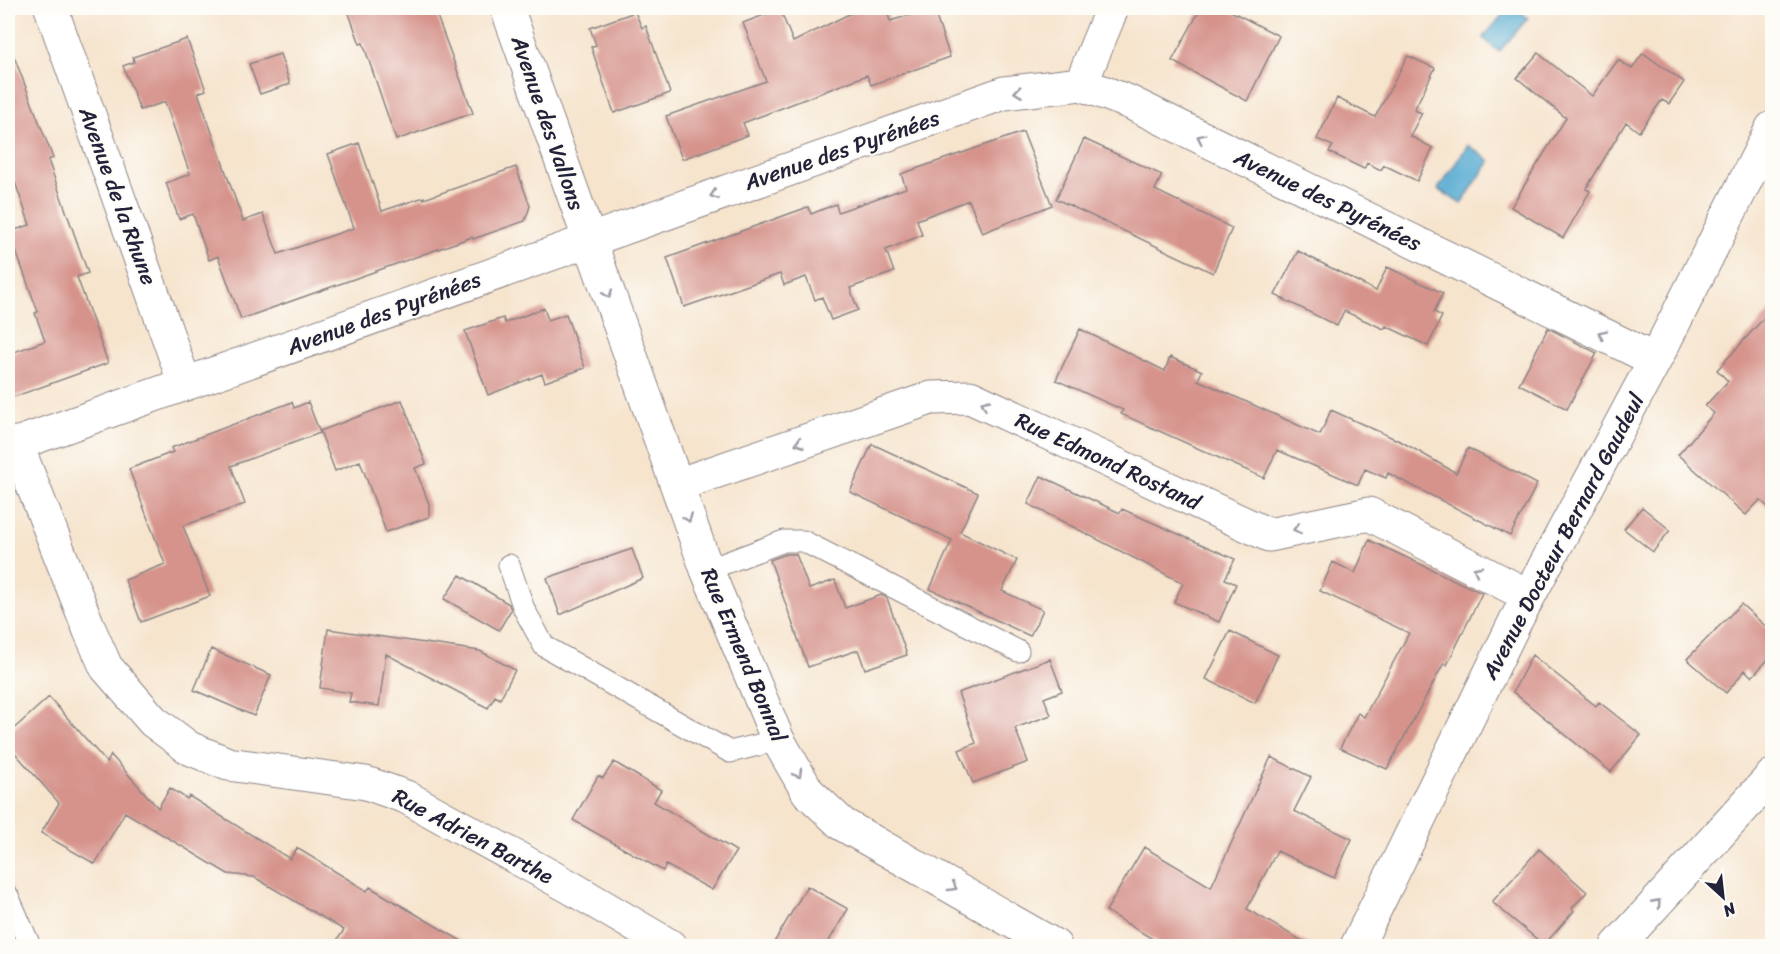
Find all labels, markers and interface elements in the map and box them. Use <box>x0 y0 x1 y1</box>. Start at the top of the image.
street label: Avenue des Vallons <box>500 29 596 217</box>
one-way arrow <box>1013 85 1023 97</box>
street label: Avenue des Pyrénées <box>738 98 946 202</box>
street label: Avenue de la Rhune <box>67 100 168 291</box>
one-way arrow <box>1196 133 1207 145</box>
street label: Avenue des Pyrénées <box>1227 137 1429 263</box>
one-way arrow <box>710 188 720 201</box>
street label: Avenue des Pyrénées <box>280 259 488 367</box>
one-way arrow <box>601 289 614 299</box>
one-way arrow <box>1598 330 1609 342</box>
street label: Avenue Docteur Bernard Gaudeul <box>1470 385 1656 687</box>
one-way arrow <box>980 400 991 412</box>
street label: Rue Edmond Rostand <box>1009 401 1209 522</box>
one-way arrow <box>794 436 805 448</box>
one-way arrow <box>681 512 694 522</box>
one-way arrow <box>1293 522 1303 535</box>
street label: Rue Ermend Bonnal <box>690 562 799 749</box>
one-way arrow <box>1473 566 1483 577</box>
one-way arrow <box>790 768 802 778</box>
street label: Rue Adrien Barthe <box>385 777 561 895</box>
north arrow <box>1693 867 1753 927</box>
one-way arrow <box>947 880 957 891</box>
text: N <box>1717 894 1742 926</box>
one-way arrow <box>1650 899 1661 910</box>

